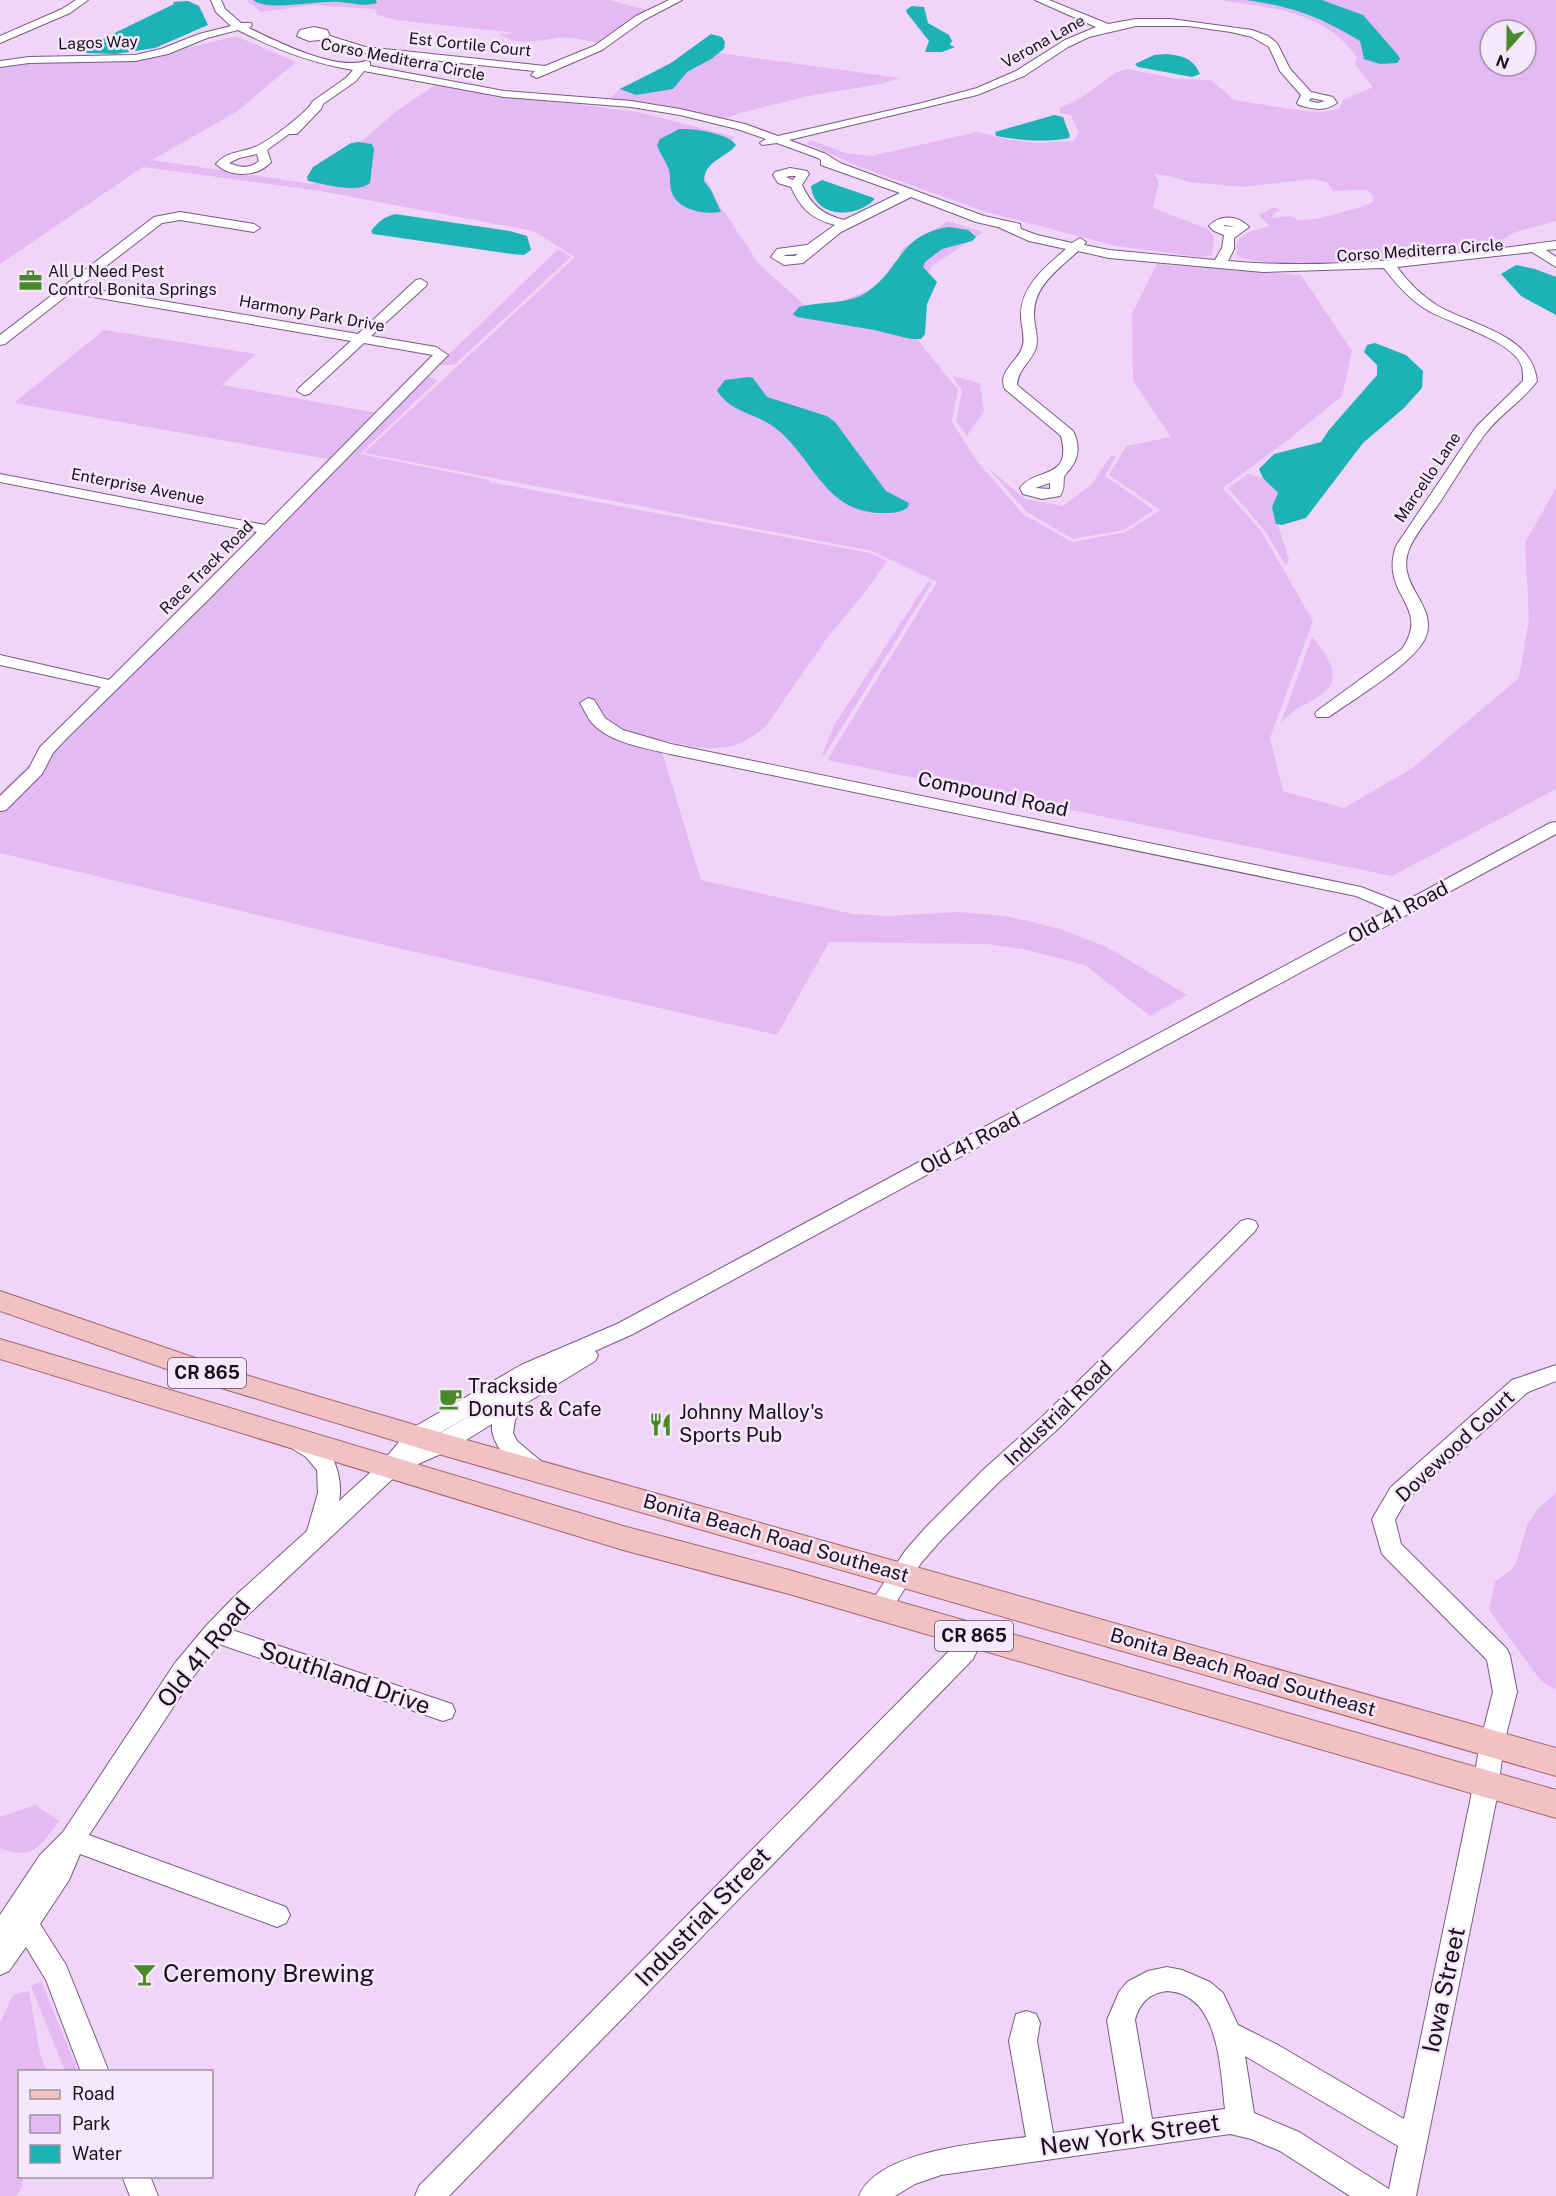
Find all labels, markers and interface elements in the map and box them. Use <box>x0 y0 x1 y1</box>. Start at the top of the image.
street label: Verona Lane <box>998 11 1088 72</box>
north arrow <box>1478 18 1538 78</box>
street label: Est Cortile Court <box>408 29 532 60</box>
street label: Lagos Way <box>58 32 139 53</box>
street label: Corso Mediterra Circle <box>319 34 487 85</box>
text: N <box>1494 50 1512 73</box>
street label: Corso Mediterra Circle <box>1336 235 1504 266</box>
place label: All U Need Pest Control Bonita Springs <box>48 262 217 299</box>
office icon: All U Need Pest Control Bonita Springs <box>17 267 43 293</box>
street label: Harmony Park Drive <box>237 291 386 336</box>
street label: Marcello Lane <box>1390 429 1465 526</box>
street label: Enterprise Avenue <box>70 464 206 509</box>
street label: Race Track Road <box>156 517 257 618</box>
street label: Compound Road <box>916 766 1070 822</box>
street label: Old 41 Road <box>1344 876 1452 948</box>
street label: Old 41 Road <box>916 1107 1024 1179</box>
street label: Industrial Road <box>999 1356 1117 1470</box>
road number: CR 865 <box>168 1358 246 1388</box>
place label: Trackside Donuts & Cafe <box>468 1374 602 1421</box>
cafe icon: Trackside Donuts & Cafe <box>437 1385 463 1411</box>
street label: Dovewood Court <box>1391 1385 1519 1507</box>
place label: Johnny Malloy's Sports Pub <box>679 1400 824 1447</box>
restaurant icon: Johnny Malloy's Sports Pub <box>648 1411 674 1437</box>
street label: Bonita Beach Road Southeast <box>640 1489 912 1587</box>
street label: Old 41 Road <box>151 1592 256 1712</box>
road number: CR 865 <box>935 1621 1013 1651</box>
street label: Bonita Beach Road Southeast <box>1107 1623 1379 1721</box>
street label: Southland Drive <box>256 1635 434 1719</box>
street label: Industrial Street <box>629 1841 776 1991</box>
street label: Iowa Street <box>1416 1924 1470 2055</box>
place label: Ceremony Brewing <box>163 1959 375 1987</box>
bar icon: Ceremony Brewing <box>132 1961 158 1987</box>
legend <box>18 2070 213 2178</box>
text: Road <box>72 2083 115 2104</box>
street label: New York Street <box>1038 2108 1222 2160</box>
text: Park <box>72 2113 110 2134</box>
text: Water <box>72 2143 122 2164</box>

